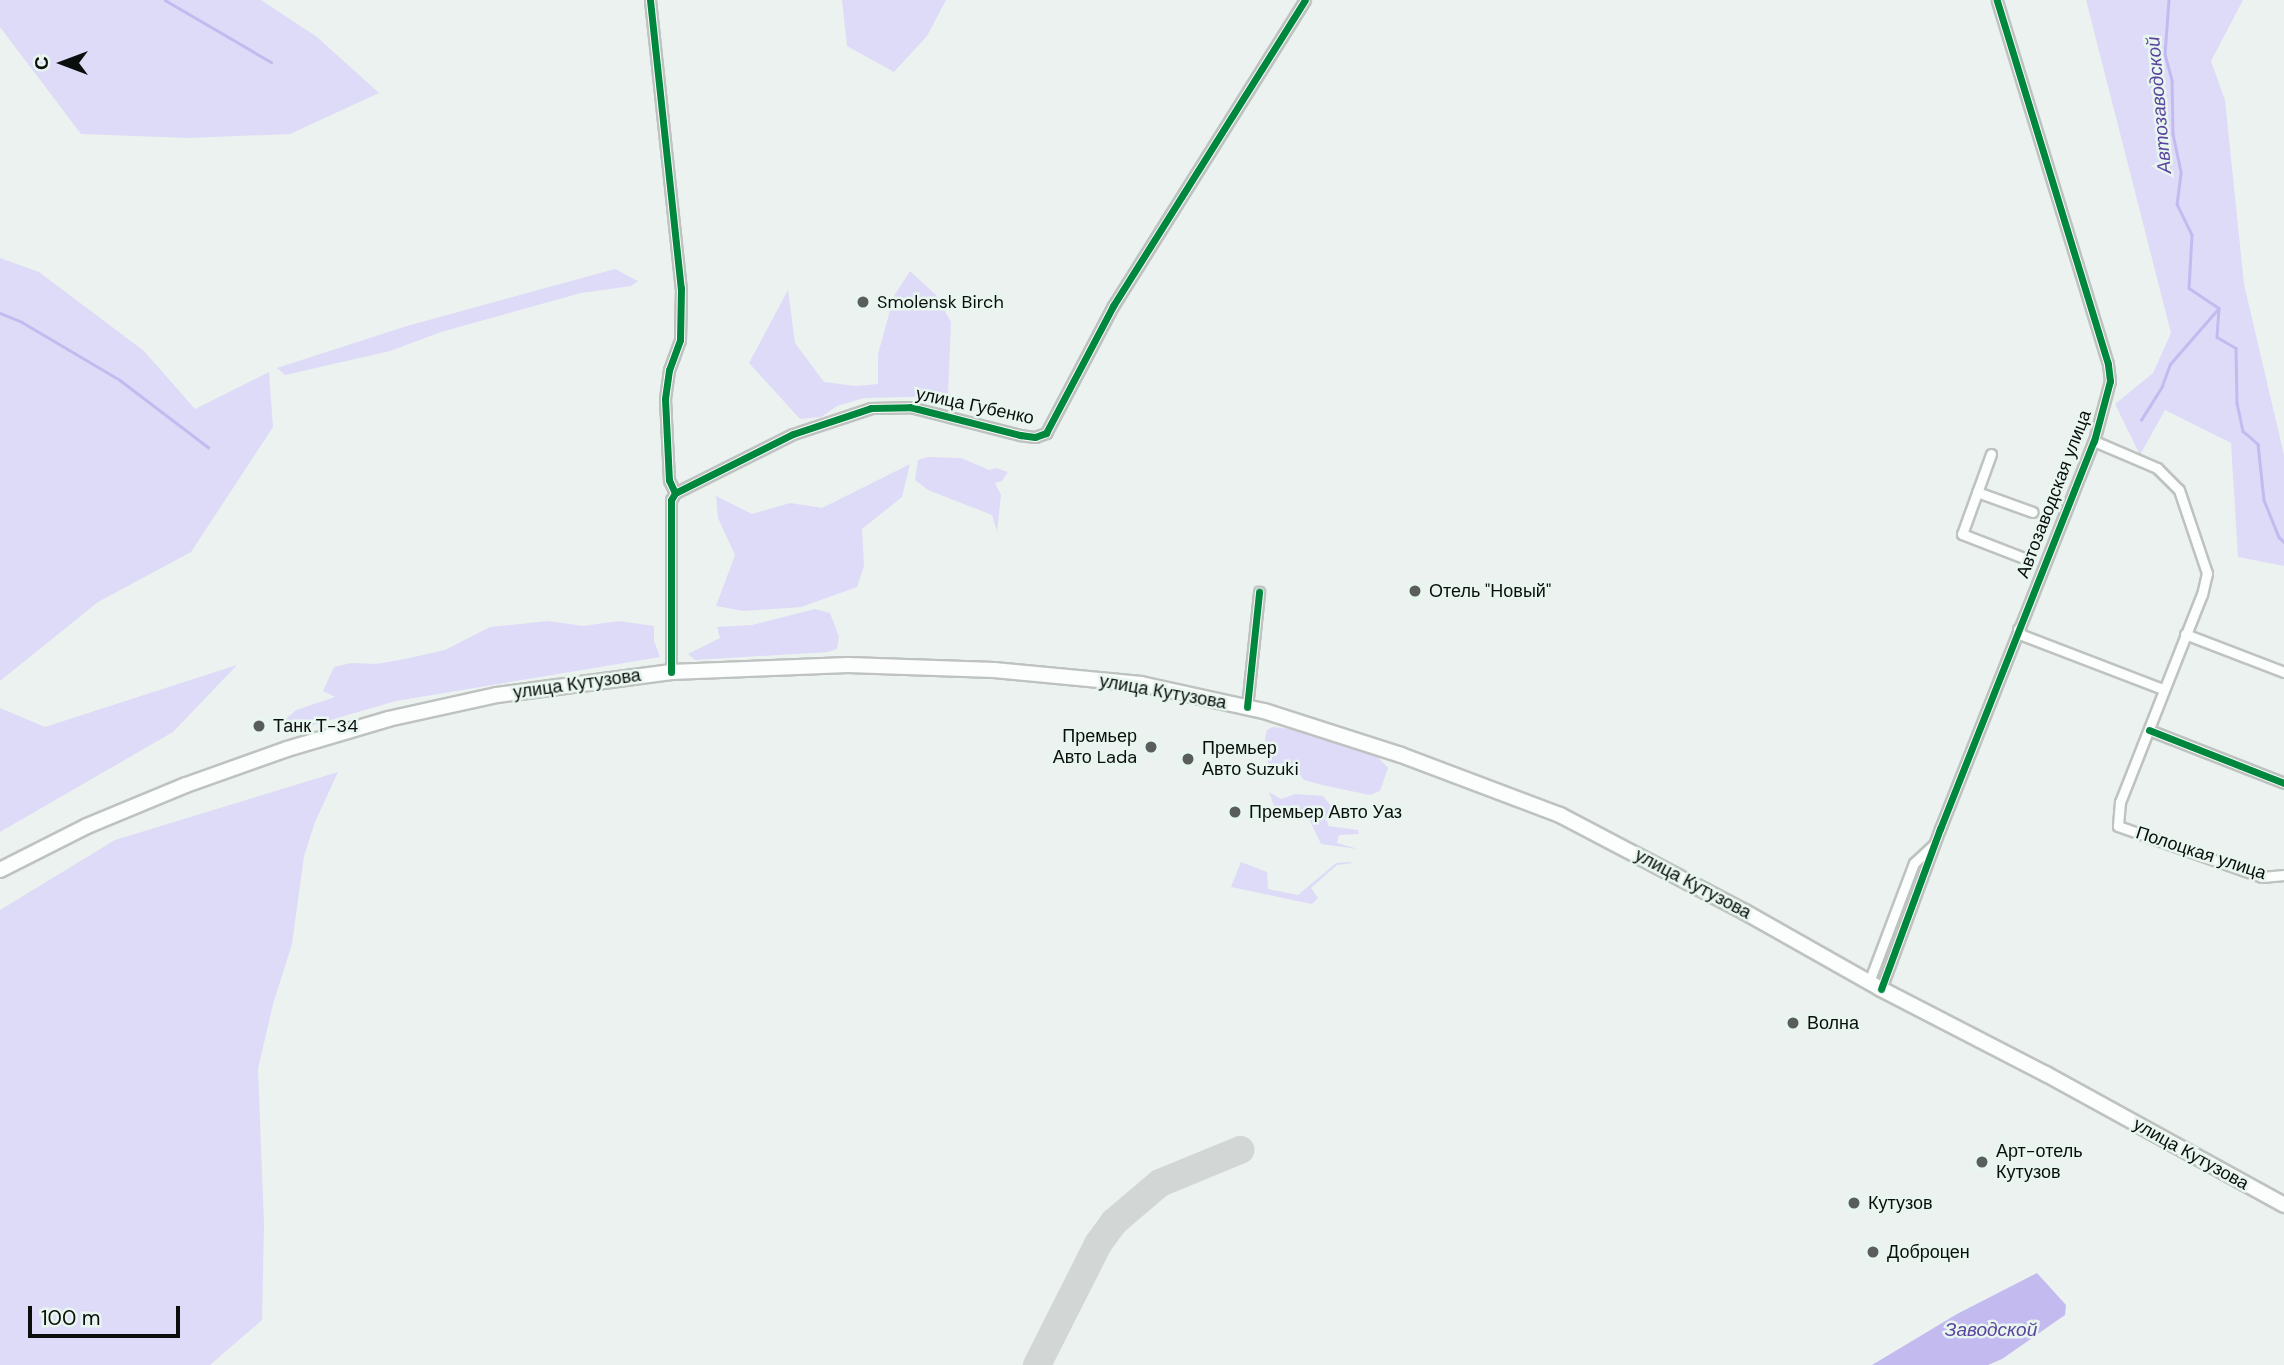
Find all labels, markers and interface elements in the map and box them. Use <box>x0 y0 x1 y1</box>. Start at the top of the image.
north arrow <box>28 28 98 98</box>
water label: Автозаводской <box>2142 35 2176 175</box>
text: С <box>29 56 54 70</box>
place label: Smolensk Birch <box>877 291 1004 313</box>
marker: Smolensk Birch <box>855 294 871 310</box>
street label: улица Губенко <box>914 383 1036 429</box>
street label: Автозаводская улица <box>2012 407 2096 581</box>
place label: Отель "Новый" <box>1429 580 1551 602</box>
marker: Отель "Новый" <box>1407 583 1423 599</box>
street label: улица Кутузова <box>512 664 642 704</box>
street label: улица Кутузова <box>1098 670 1228 714</box>
place label: Танк Т-34 <box>273 715 358 737</box>
marker: Танк Т-34 <box>251 718 267 734</box>
place label: Премьер Авто Lada <box>1053 726 1137 768</box>
place label: Премьер Авто Suzuki <box>1202 738 1299 780</box>
marker: Премьер Авто Lada <box>1143 739 1159 755</box>
marker: Премьер Авто Suzuki <box>1180 751 1196 767</box>
place label: Премьер Авто Уаз <box>1249 801 1402 823</box>
marker: Премьер Авто Уаз <box>1227 804 1243 820</box>
street label: Полоцкая улица <box>2133 822 2269 884</box>
street label: улица Кутузова <box>1631 844 1755 924</box>
place label: Волна <box>1807 1012 1859 1034</box>
marker: Волна <box>1785 1015 1801 1031</box>
street label: улица Кутузова <box>2130 1113 2252 1195</box>
place label: Арт-отель Кутузов <box>1996 1141 2083 1184</box>
marker: Арт-отель Кутузов <box>1974 1154 1990 1170</box>
place label: Кутузов <box>1868 1192 1933 1214</box>
marker: Кутузов <box>1846 1195 1862 1211</box>
place label: Доброцен <box>1887 1241 1970 1263</box>
marker: Доброцен <box>1865 1244 1881 1260</box>
scale bar <box>32 1292 184 1336</box>
text: 100 m <box>41 1304 101 1332</box>
water label: Заводской <box>1945 1319 2037 1341</box>

